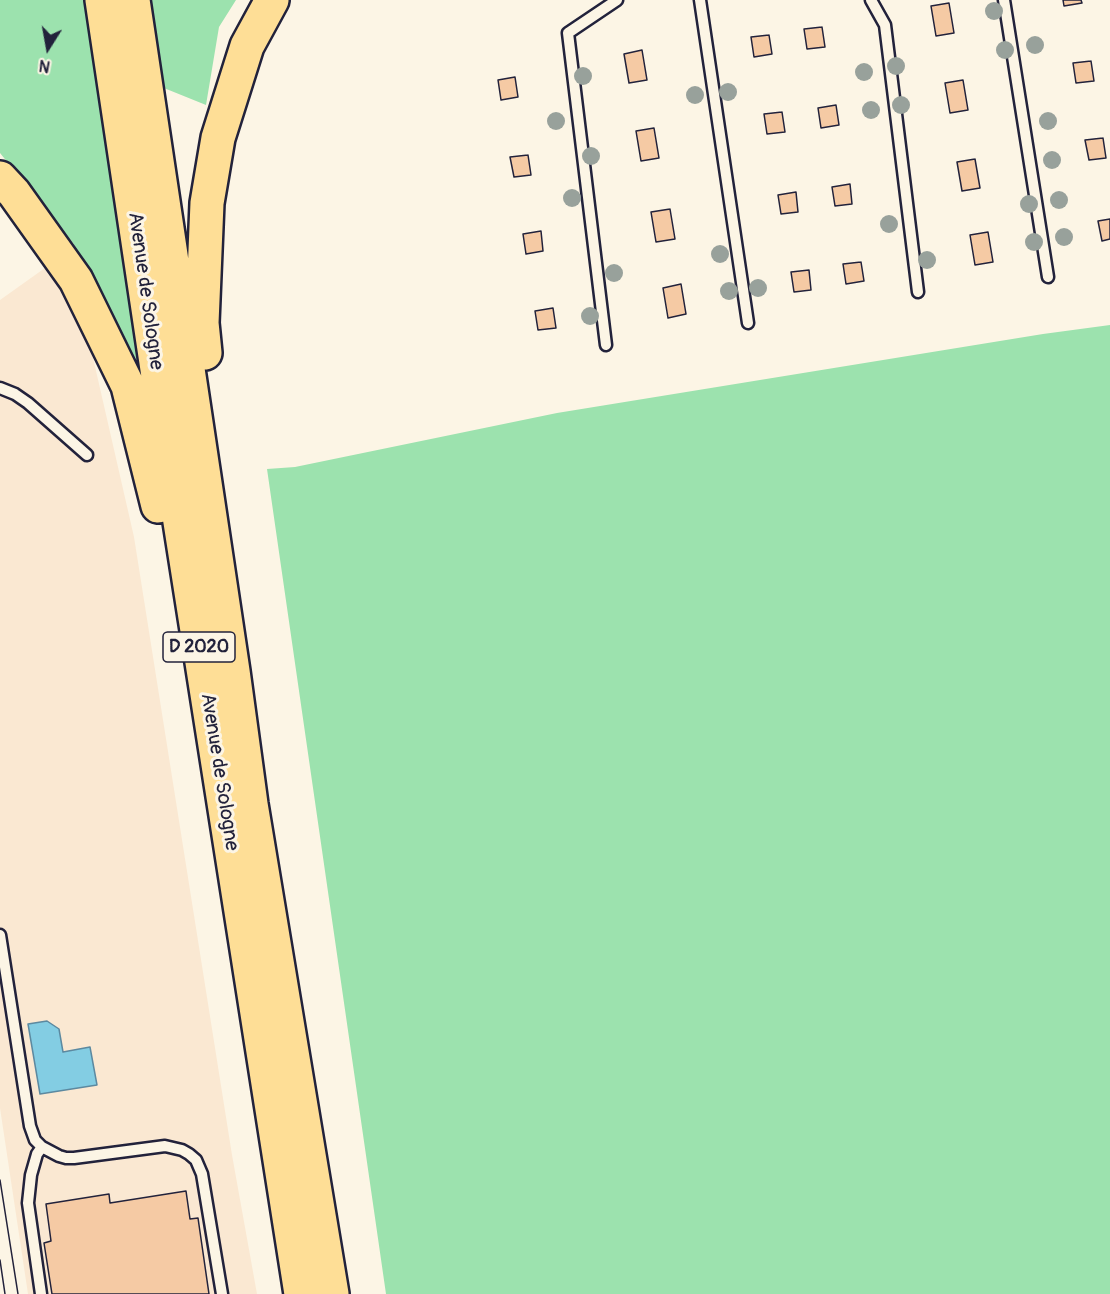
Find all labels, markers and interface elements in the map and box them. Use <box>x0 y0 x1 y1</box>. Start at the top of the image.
north arrow <box>18 18 78 78</box>
text: N <box>37 55 52 77</box>
street label: Avenue de Sologne <box>122 211 168 371</box>
road number: D 2020 <box>163 632 235 662</box>
street label: Avenue de Sologne <box>195 692 243 852</box>

